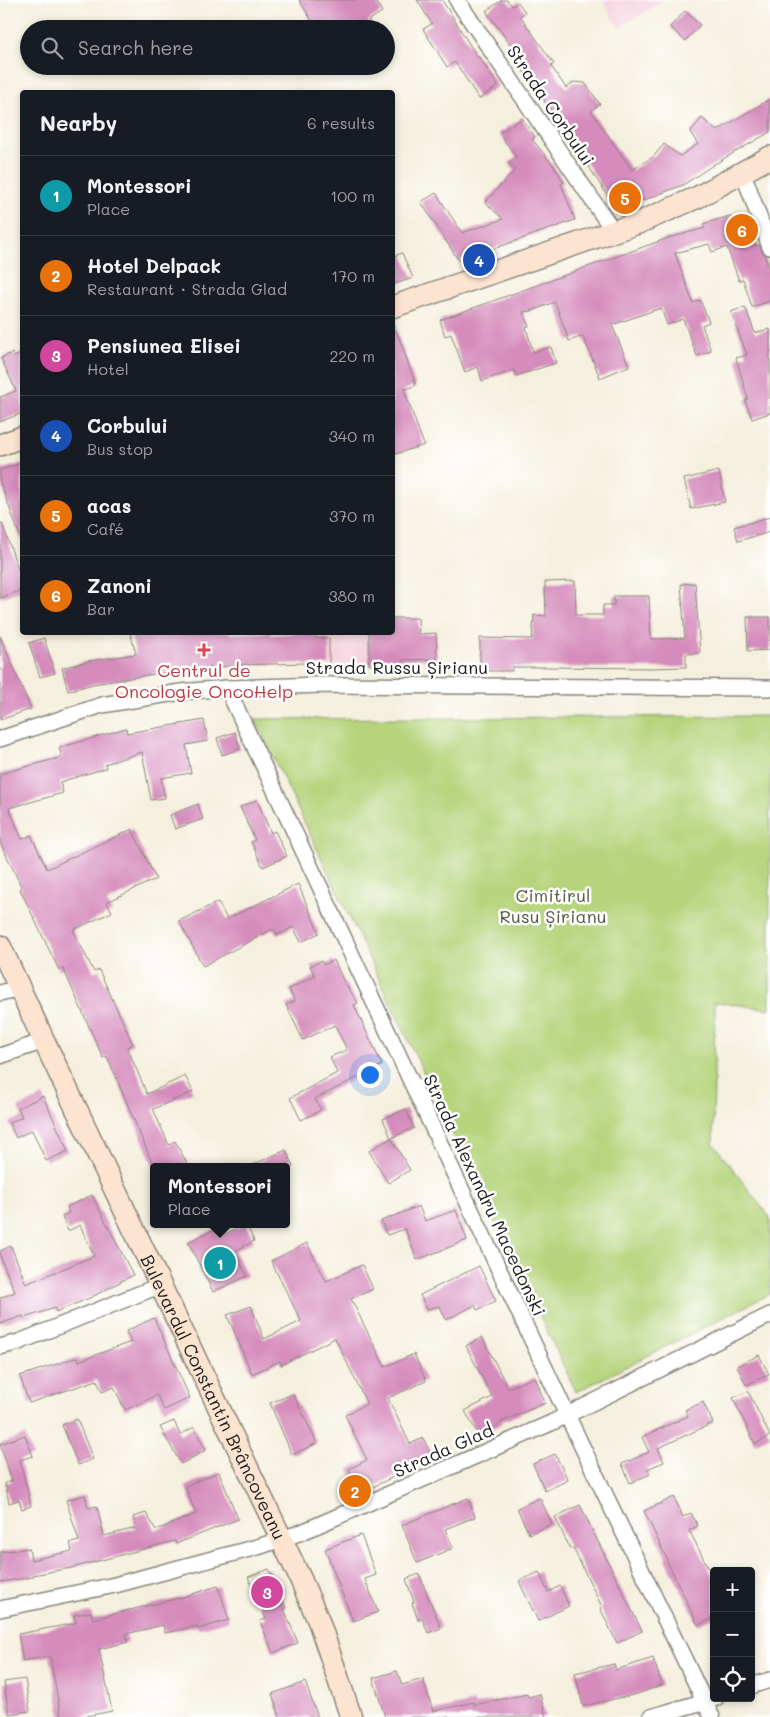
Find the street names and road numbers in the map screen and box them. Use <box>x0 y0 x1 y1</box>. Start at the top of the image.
street label: Strada Corbului <box>502 40 600 170</box>
street label: Strada Russu Șirianu <box>306 655 488 679</box>
street label: Strada Alexandru Macedonski <box>418 1070 552 1320</box>
street label: Bulevardul Constantin Brâncoveanu <box>135 1250 292 1543</box>
street label: Strada Glad <box>389 1417 497 1483</box>

